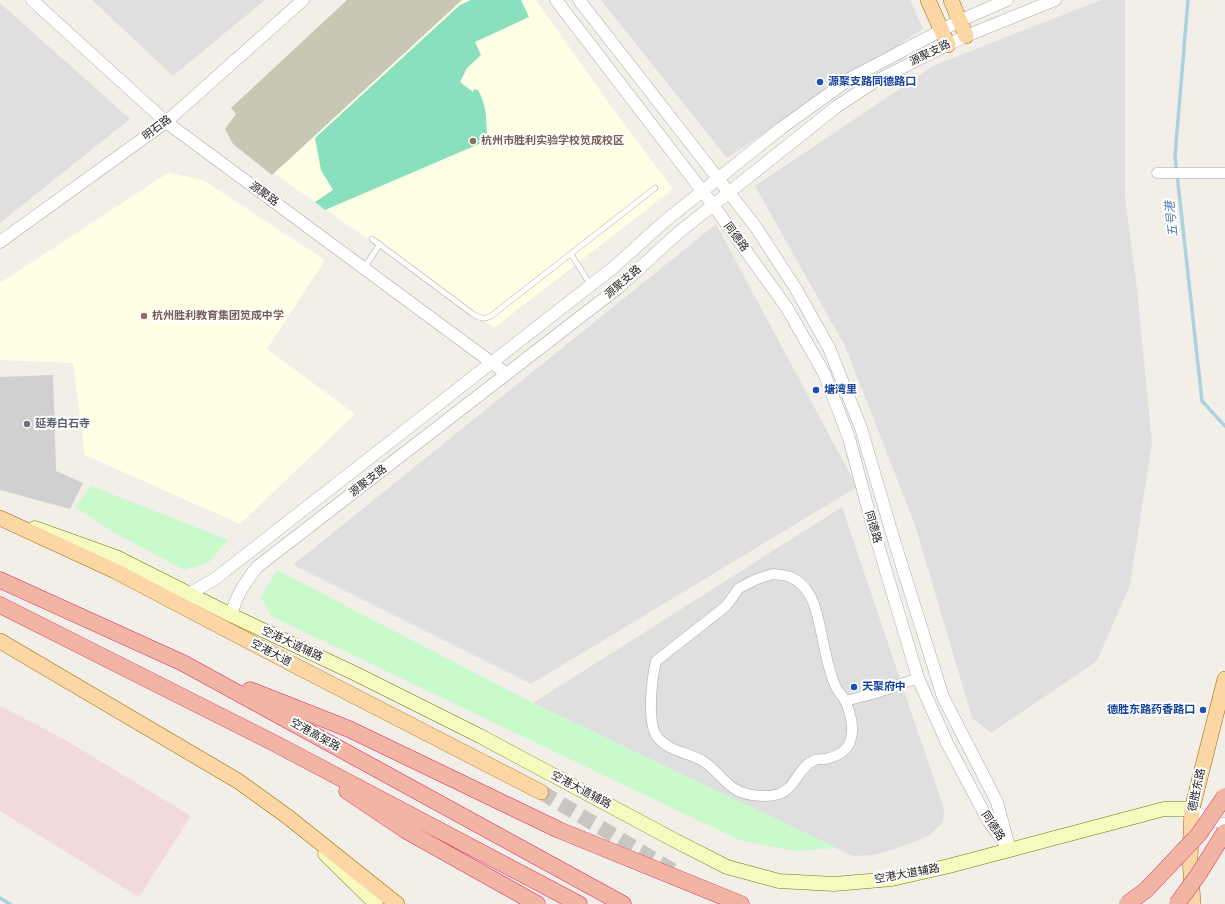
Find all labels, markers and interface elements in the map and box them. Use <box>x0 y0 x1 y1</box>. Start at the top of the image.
street label: 源聚支路 <box>907 37 953 69</box>
place label: 源聚支路同德路口 <box>828 75 916 89</box>
marker: 源聚支路同德路口 <box>815 77 825 87</box>
street label: 明石路 <box>140 113 174 143</box>
place label: 杭州市胜利实验学校笕成校区 <box>481 134 624 148</box>
marker: 杭州市胜利实验学校笕成校区 <box>468 136 478 146</box>
street label: 源聚路 <box>247 179 281 209</box>
water label: 五号港 <box>1163 200 1181 238</box>
street label: 同德路 <box>721 220 751 254</box>
street label: 源聚支路 <box>602 263 644 301</box>
place label: 杭州胜利教育集团笕成中学 <box>152 309 284 323</box>
marker: 杭州胜利教育集团笕成中学 <box>139 311 149 321</box>
place label: 塘湾里 <box>824 383 857 397</box>
marker: 塘湾里 <box>811 385 821 395</box>
place label: 延寿白石寺 <box>35 417 90 431</box>
marker: 延寿白石寺 <box>22 419 32 429</box>
street label: 源聚支路 <box>347 462 389 500</box>
street label: 同德路 <box>862 509 884 545</box>
street label: 空港大道辅路 <box>259 624 325 664</box>
street label: 空港大道 <box>248 637 294 669</box>
place label: 天聚府中 <box>862 680 906 694</box>
marker: 天聚府中 <box>849 682 859 692</box>
place label: 德胜东路药香路口 <box>1107 703 1195 717</box>
marker: 德胜东路药香路口 <box>1198 705 1208 715</box>
street label: 空港高架路 <box>288 716 342 754</box>
street label: 德胜东路 <box>1186 767 1208 813</box>
street label: 空港大道辅路 <box>549 769 613 811</box>
street label: 同德路 <box>978 809 1008 843</box>
street label: 空港大道辅路 <box>873 862 941 886</box>

